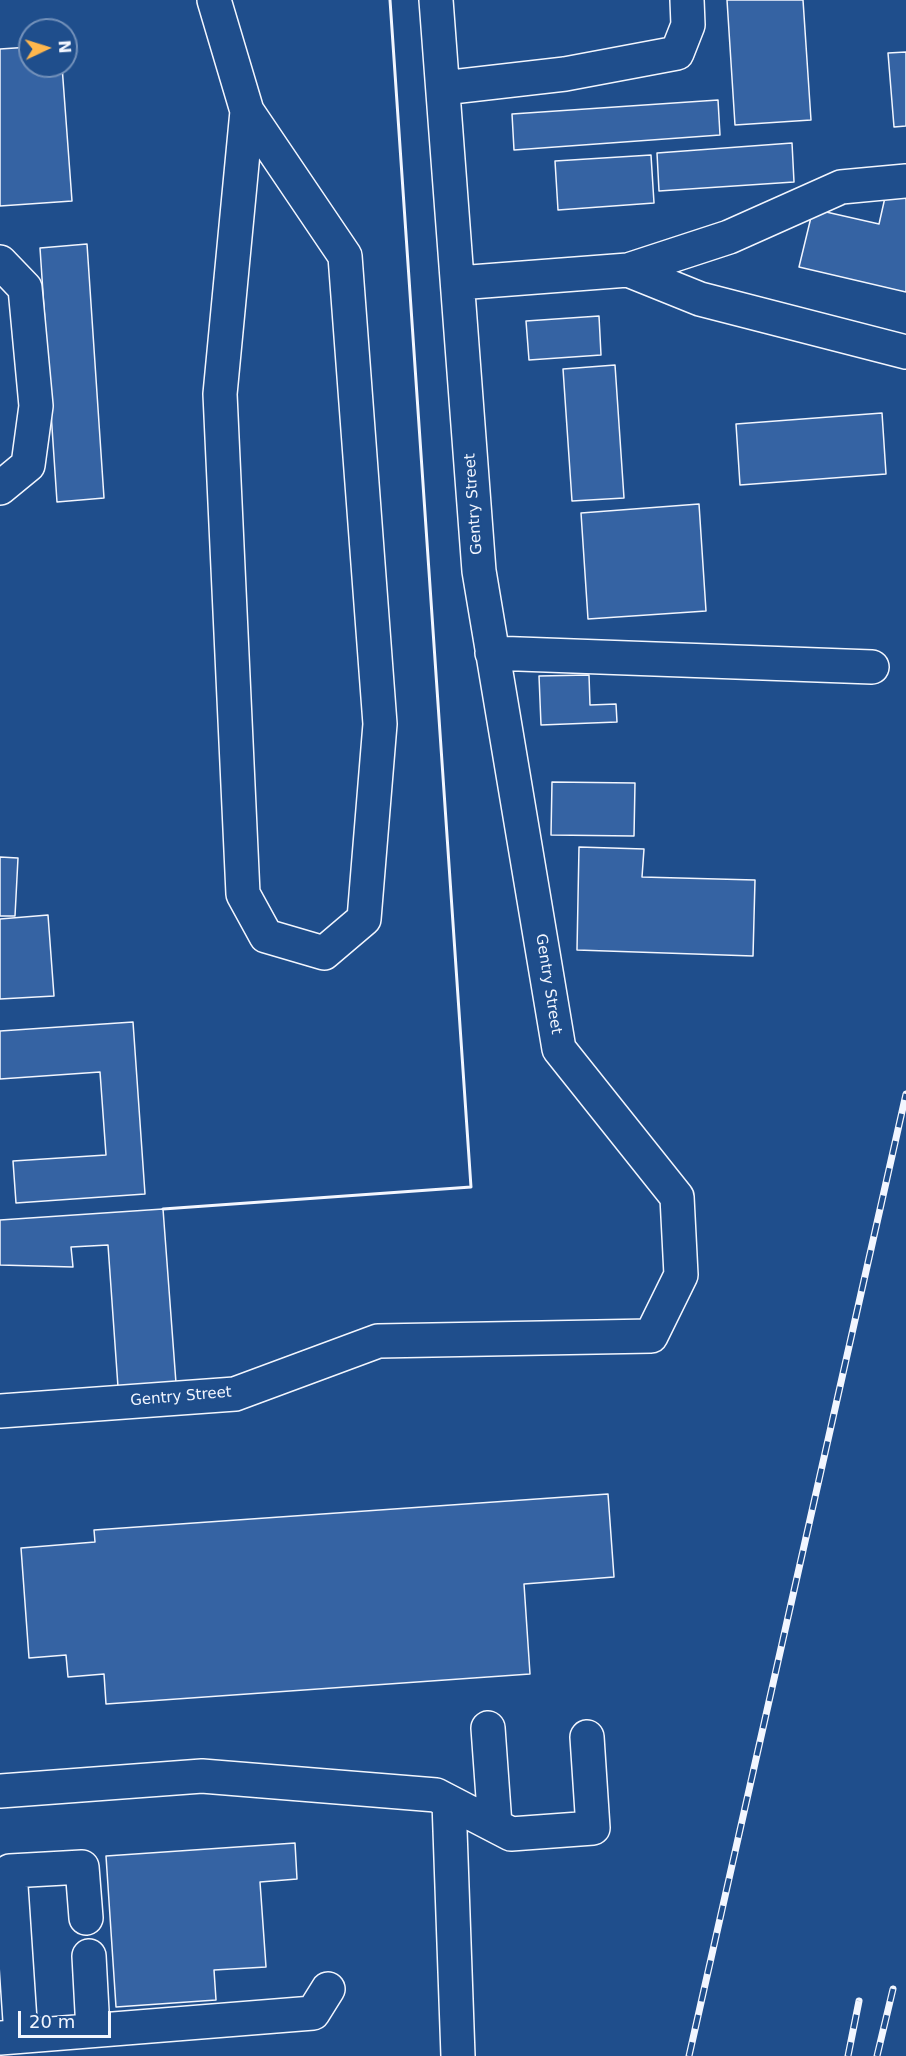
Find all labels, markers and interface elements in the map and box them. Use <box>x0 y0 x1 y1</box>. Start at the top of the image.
north arrow <box>18 18 78 78</box>
text: N <box>55 39 74 54</box>
street label: Gentry Street <box>461 453 487 555</box>
street label: Gentry Street <box>531 932 565 1036</box>
street label: Gentry Street <box>130 1384 232 1410</box>
scale bar <box>21 1999 114 2037</box>
text: 20 m <box>29 2011 75 2032</box>

